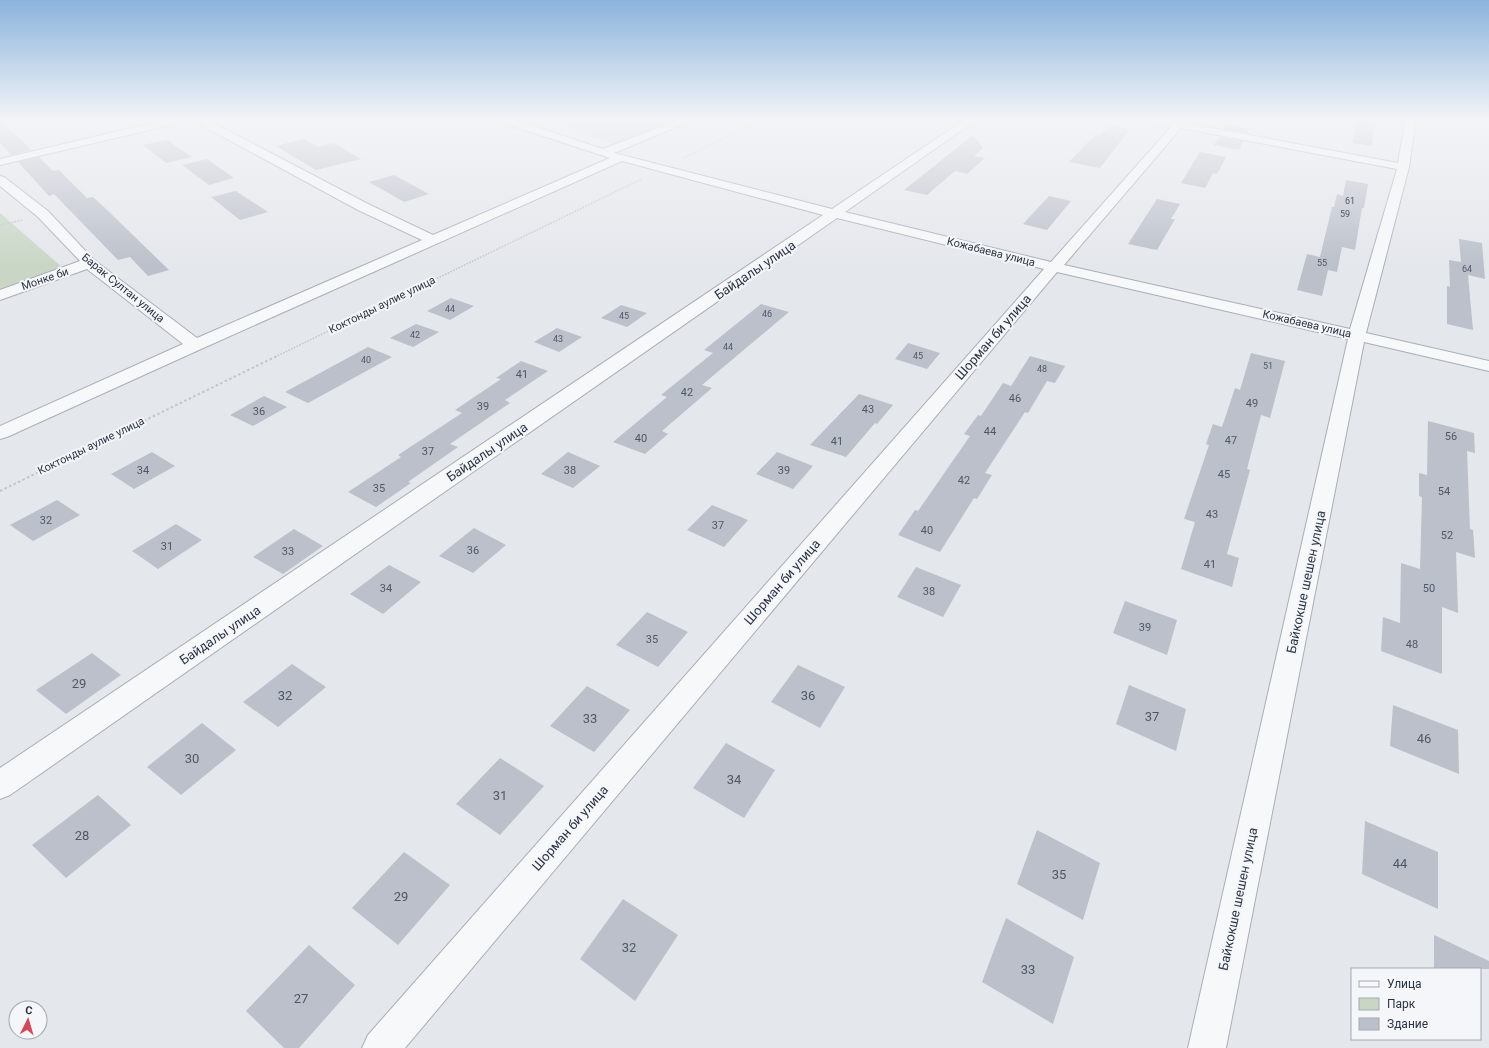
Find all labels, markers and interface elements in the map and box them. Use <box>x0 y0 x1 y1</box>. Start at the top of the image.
house number: 61 <box>1345 196 1355 206</box>
house number: 59 <box>1340 209 1350 219</box>
street label: Кожабаева улица <box>945 235 1037 269</box>
street label: Байдалы улица <box>712 237 798 303</box>
street label: Барак Султан улица <box>79 251 167 325</box>
house number: 55 <box>1317 258 1327 268</box>
house number: 64 <box>1462 264 1472 274</box>
street label: Монке би <box>20 265 70 293</box>
street label: Коктонды аулие улица <box>327 273 437 337</box>
street label: Шорман би улица <box>952 291 1034 383</box>
house number: 44 <box>445 304 455 314</box>
street label: Кожабаева улица <box>1261 307 1353 341</box>
house number: 46 <box>762 309 772 319</box>
house number: 45 <box>619 311 629 321</box>
house number: 42 <box>410 330 420 340</box>
house number: 43 <box>553 334 563 344</box>
house number: 44 <box>723 342 733 352</box>
house number: 45 <box>913 351 923 361</box>
house number: 40 <box>361 355 371 365</box>
house number: 51 <box>1263 361 1273 371</box>
house number: 48 <box>1037 364 1047 374</box>
house number: 41 <box>516 368 528 381</box>
house number: 42 <box>681 386 693 399</box>
house number: 46 <box>1009 392 1021 405</box>
house number: 49 <box>1246 397 1258 410</box>
house number: 39 <box>477 400 489 413</box>
house number: 43 <box>862 403 874 416</box>
house number: 36 <box>253 405 265 418</box>
street label: Коктонды аулие улица <box>36 414 146 478</box>
street label: Байдалы улица <box>444 419 530 485</box>
house number: 44 <box>984 425 996 438</box>
house number: 56 <box>1445 430 1457 443</box>
house number: 40 <box>635 432 647 445</box>
house number: 47 <box>1225 434 1237 447</box>
house number: 41 <box>831 435 843 448</box>
house number: 37 <box>422 445 434 458</box>
house number: 34 <box>137 464 149 477</box>
house number: 38 <box>564 464 576 477</box>
house number: 39 <box>778 464 790 477</box>
house number: 45 <box>1218 468 1230 481</box>
house number: 42 <box>958 474 970 487</box>
house number: 35 <box>373 482 385 495</box>
house number: 54 <box>1438 485 1450 498</box>
house number: 43 <box>1206 508 1218 521</box>
street label: Байкокше шешен улица <box>1283 509 1329 655</box>
house number: 32 <box>40 514 52 527</box>
house number: 37 <box>712 519 724 532</box>
house number: 40 <box>921 524 933 537</box>
house number: 52 <box>1441 529 1453 542</box>
street label: Шорман би улица <box>741 536 823 628</box>
house number: 31 <box>161 540 173 553</box>
house number: 36 <box>467 544 479 557</box>
house number: 33 <box>282 545 294 558</box>
house number: 41 <box>1204 558 1216 571</box>
house number: 34 <box>380 582 392 595</box>
house number: 50 <box>1423 582 1435 595</box>
house number: 38 <box>923 585 935 598</box>
street label: Байдалы улица <box>177 602 263 668</box>
house number: 39 <box>1139 621 1151 634</box>
house number: 35 <box>646 633 658 646</box>
house number: 48 <box>1406 638 1418 651</box>
house number: 29 <box>72 676 86 691</box>
house number: 32 <box>278 688 292 703</box>
house number: 36 <box>801 688 815 703</box>
house number: 37 <box>1145 709 1159 724</box>
house number: 33 <box>583 711 597 726</box>
house number: 46 <box>1417 731 1431 746</box>
house number: 30 <box>185 751 199 766</box>
house number: 34 <box>727 772 742 787</box>
street label: Шорман би улица <box>529 782 611 874</box>
house number: 31 <box>493 788 507 803</box>
street label: Байкокше шешен улица <box>1215 826 1261 972</box>
house number: 28 <box>75 828 89 843</box>
house number: 44 <box>1393 856 1408 871</box>
house number: 35 <box>1052 867 1066 882</box>
house number: 29 <box>394 889 408 904</box>
house number: 32 <box>622 940 636 955</box>
house number: 33 <box>1021 962 1035 977</box>
legend <box>1351 968 1481 1040</box>
text: Улица <box>1387 977 1422 991</box>
house number: 27 <box>294 991 308 1006</box>
text: Парк <box>1387 997 1416 1011</box>
north arrow <box>8 1000 48 1040</box>
text: С <box>25 1004 33 1017</box>
text: Здание <box>1387 1017 1428 1031</box>

